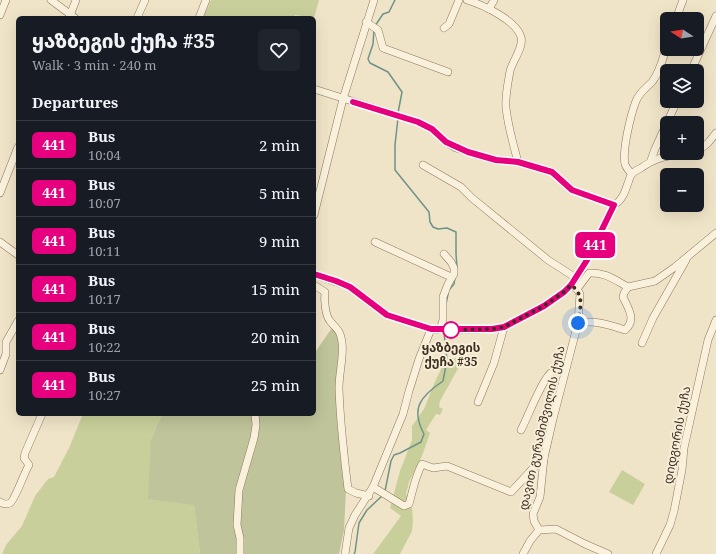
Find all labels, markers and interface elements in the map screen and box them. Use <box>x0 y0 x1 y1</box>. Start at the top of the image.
north arrow <box>660 12 704 56</box>
map controls <box>660 12 704 212</box>
text: ყაზბეგის ქუჩა #35 <box>32 28 215 54</box>
button: heart <box>258 29 300 71</box>
text: Walk · 3 min · 240 m <box>32 56 157 74</box>
button: layers <box>660 64 704 108</box>
text: Departures <box>32 92 118 112</box>
button: + <box>660 116 704 160</box>
text: Bus <box>88 126 115 146</box>
text: 441 <box>42 135 66 154</box>
text: 2 min <box>259 135 300 155</box>
text: 10:04 <box>88 146 121 164</box>
button: − <box>660 168 704 212</box>
text: Bus <box>88 174 115 194</box>
text: 441 <box>42 183 66 202</box>
text: 5 min <box>259 183 300 203</box>
text: 10:07 <box>88 194 121 212</box>
text: Bus <box>88 222 115 242</box>
text: 441 <box>42 231 66 250</box>
text: 9 min <box>259 231 300 251</box>
line badge: 441 <box>572 232 618 258</box>
text: 441 <box>583 235 607 254</box>
text: 10:11 <box>88 242 121 260</box>
text: Bus <box>88 270 115 290</box>
text: 441 <box>42 279 66 298</box>
text: 15 min <box>251 279 300 299</box>
text: 10:17 <box>88 290 121 308</box>
your location <box>568 313 588 333</box>
text: Bus <box>88 318 115 338</box>
marker: ყაზბეგის ქუჩა #35 <box>442 321 460 339</box>
text: 441 <box>42 327 66 346</box>
text: 20 min <box>251 327 300 347</box>
text: 10:22 <box>88 338 121 356</box>
place label: ყაზბეგის ქუჩა #35 <box>422 339 481 370</box>
street label: დავით გურამიშვილის ქუჩა <box>514 344 569 512</box>
text: Bus <box>88 366 115 386</box>
text: 441 <box>42 375 66 394</box>
text: 25 min <box>251 375 300 395</box>
street label: დიდგორის ქუჩა <box>659 385 694 485</box>
text: 10:27 <box>88 386 121 404</box>

